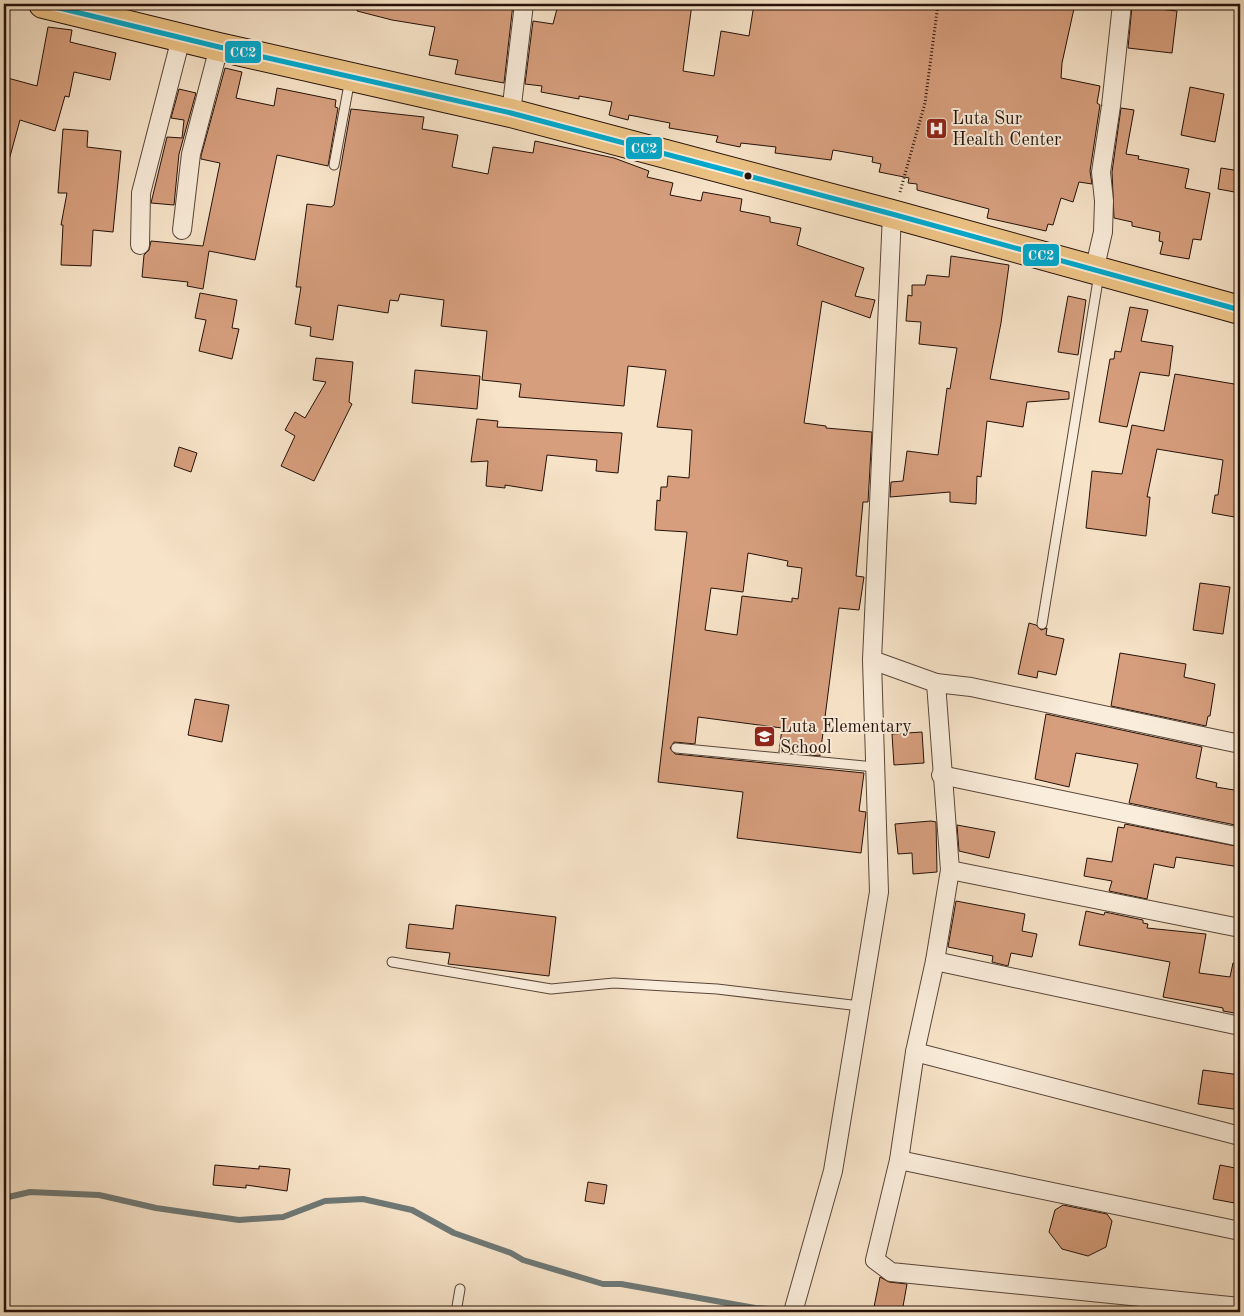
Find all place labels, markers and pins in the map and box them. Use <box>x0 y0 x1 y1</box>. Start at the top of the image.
place label: Luta Sur Health Center <box>952 110 1062 149</box>
hospital icon: Luta Sur Health Center <box>924 116 948 140</box>
unlabelled marker <box>743 171 753 181</box>
place label: Luta Elementary School <box>780 718 912 757</box>
school or university icon: Luta Elementary School <box>752 724 776 748</box>

